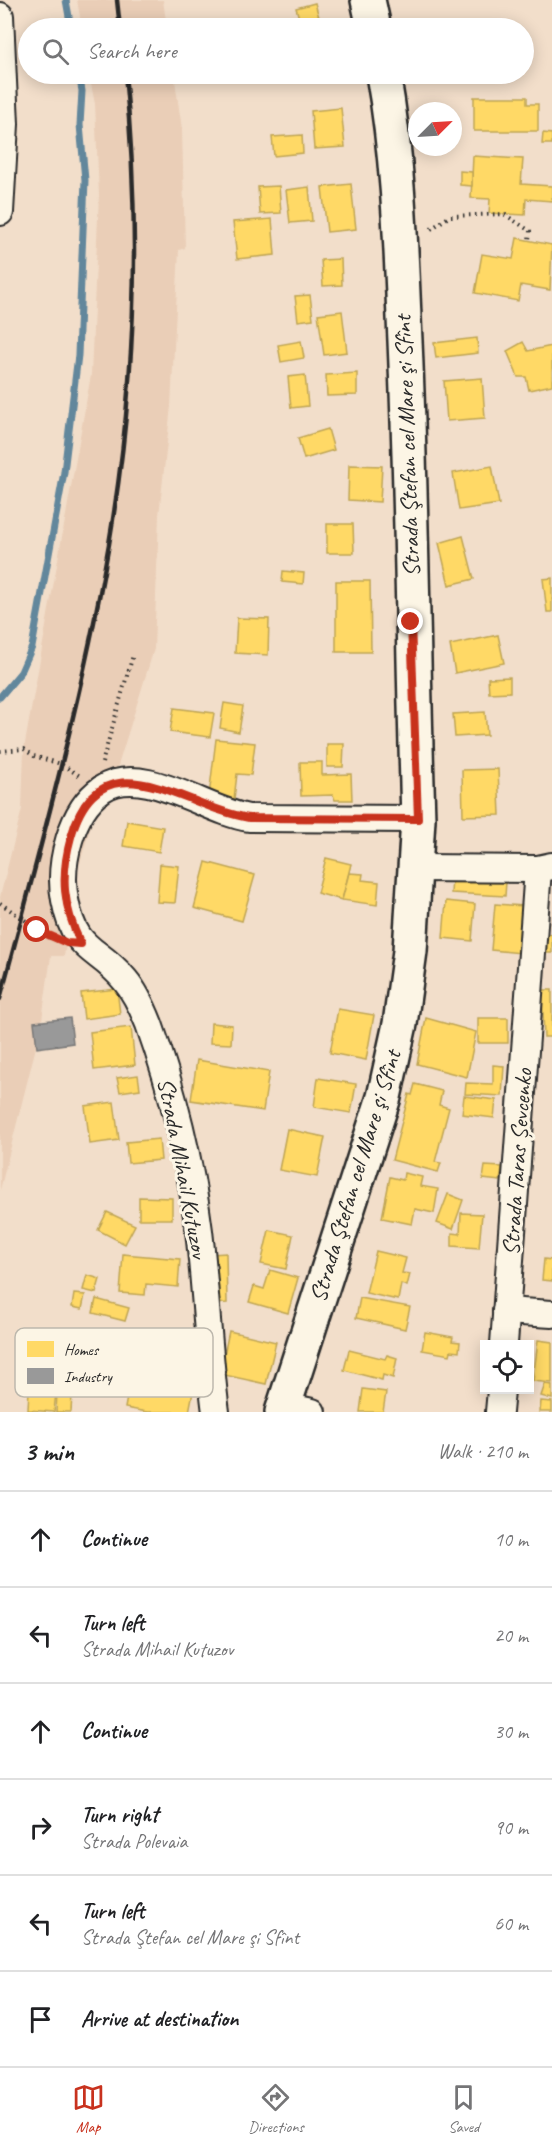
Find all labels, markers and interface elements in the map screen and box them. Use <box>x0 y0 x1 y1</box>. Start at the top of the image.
search box <box>18 18 534 84</box>
icon: search <box>39 35 72 68</box>
text: Search here <box>87 37 177 65</box>
north arrow <box>408 102 462 156</box>
street label: Strada Ştefan cel Mare şi Sfînt <box>387 313 427 577</box>
route end <box>397 608 423 634</box>
route start <box>23 916 49 942</box>
street label: Strada Ştefan cel Mare şi Sfînt <box>302 1044 408 1306</box>
street label: Strada Taras Șevcenko <box>496 1066 539 1256</box>
street label: Strada Mihail Kutuzov <box>151 1075 216 1263</box>
legend <box>15 1328 213 1397</box>
text: Homes <box>64 1340 100 1360</box>
map controls <box>480 1340 534 1394</box>
button: locate <box>480 1340 534 1394</box>
text: Industry <box>64 1367 113 1387</box>
text: 3 min <box>24 1435 74 1468</box>
text: Walk · 210 m <box>438 1439 528 1464</box>
icon: ahead <box>24 1523 57 1556</box>
text: Continue <box>81 1525 147 1553</box>
text: 10 m <box>494 1527 528 1552</box>
text: Turn left <box>81 1609 145 1637</box>
icon: left <box>24 1619 57 1652</box>
text: 20 m <box>494 1623 528 1648</box>
text: Strada Mihail Kutuzov <box>81 1637 233 1662</box>
icon: ahead <box>24 1715 57 1748</box>
text: Continue <box>81 1717 147 1745</box>
text: 30 m <box>494 1719 528 1744</box>
text: Turn right <box>81 1801 158 1829</box>
icon: right <box>24 1811 57 1844</box>
text: 90 m <box>494 1815 528 1840</box>
text: Strada Polevaia <box>81 1829 187 1854</box>
text: Turn left <box>81 1897 145 1925</box>
icon: left <box>24 1907 57 1940</box>
text: 60 m <box>494 1911 528 1936</box>
text: Strada Ştefan cel Mare şi Sfînt <box>81 1925 299 1950</box>
icon: arrive <box>24 2003 57 2036</box>
text: Arrive at destination <box>81 2005 238 2033</box>
tab: Map <box>72 2081 105 2137</box>
tab: Directions <box>248 2081 304 2137</box>
tab: Saved <box>447 2081 480 2137</box>

